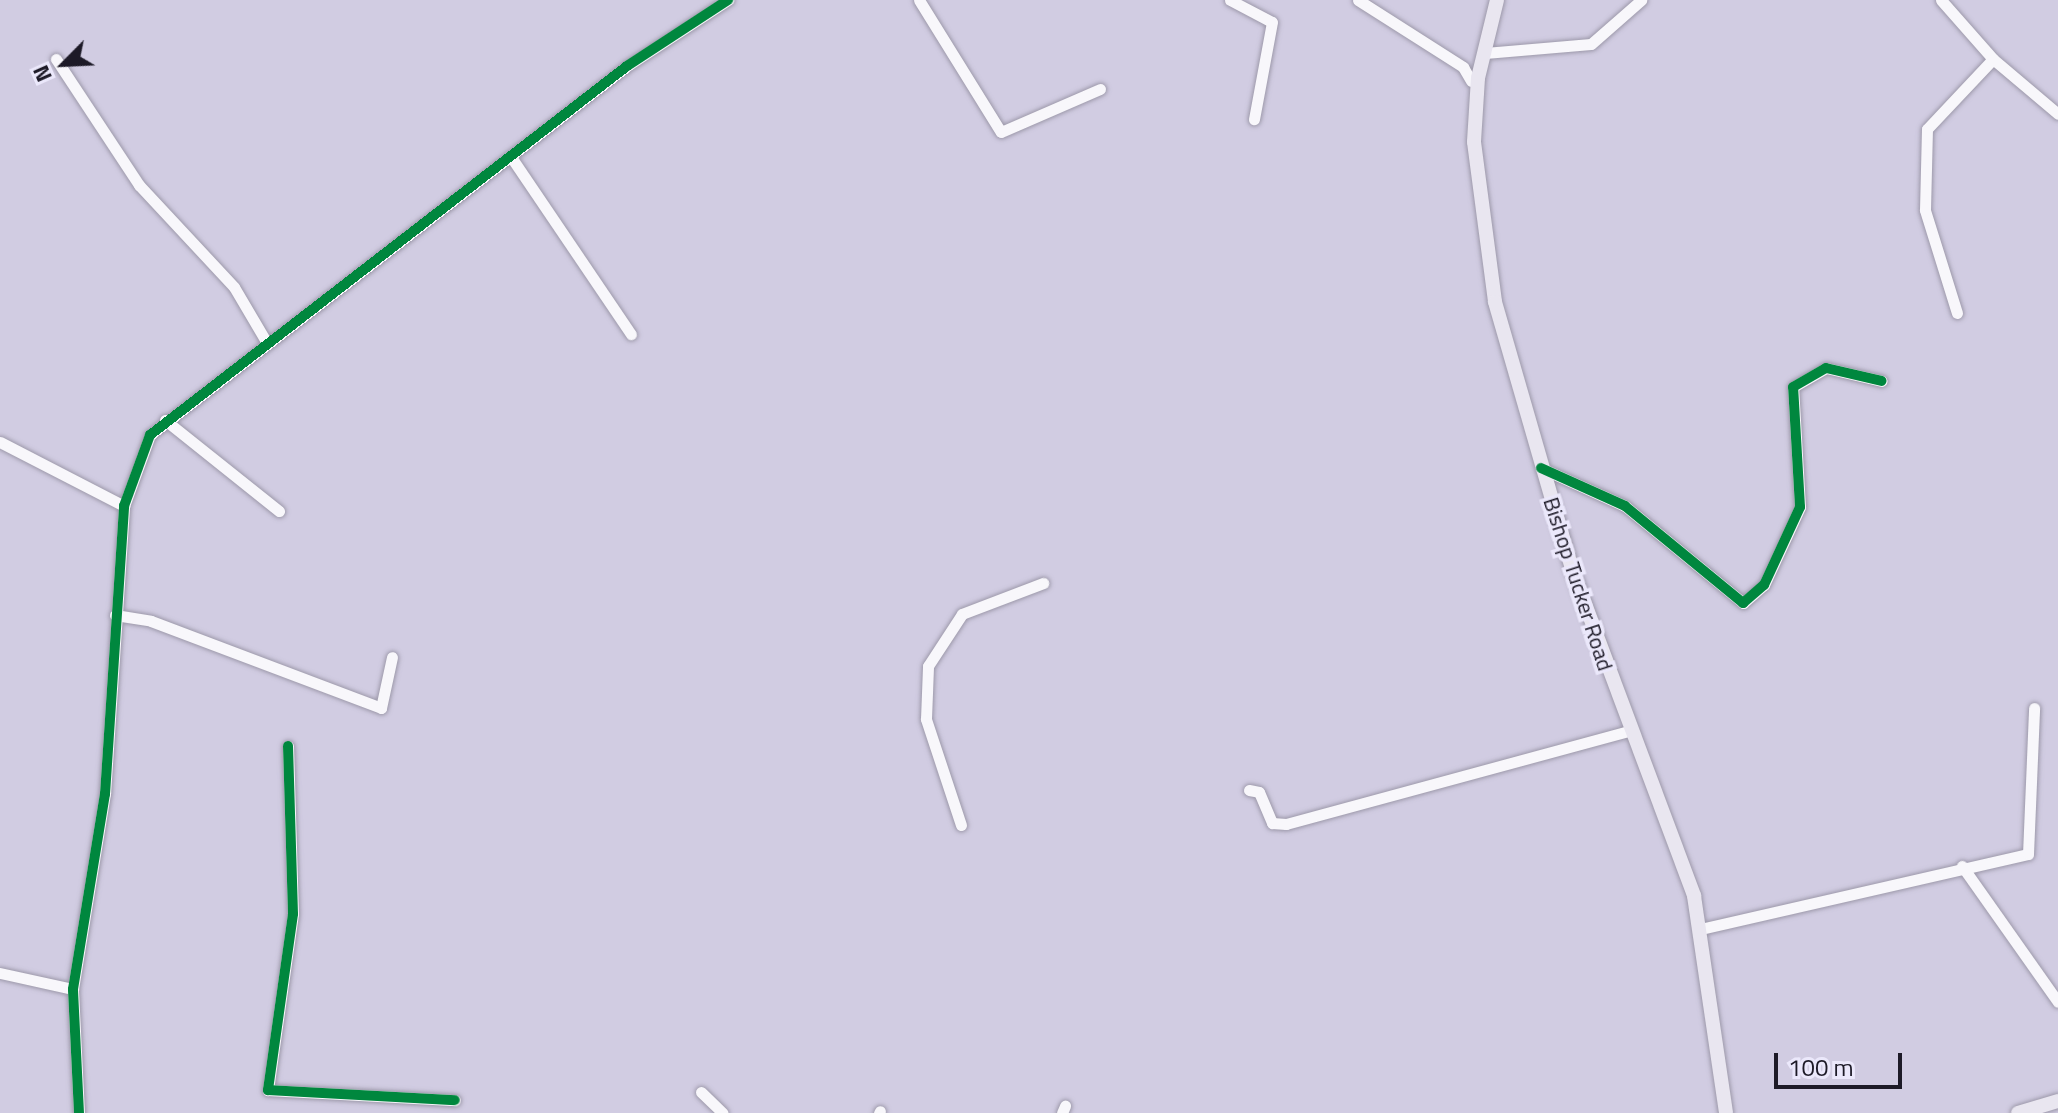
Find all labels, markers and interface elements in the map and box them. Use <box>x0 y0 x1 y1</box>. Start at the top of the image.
north arrow <box>24 24 104 104</box>
text: N <box>23 60 61 88</box>
street label: Bishop Tucker Road <box>1538 494 1618 674</box>
scale bar <box>1778 1037 1906 1087</box>
text: 100 m <box>1788 1049 1854 1085</box>

